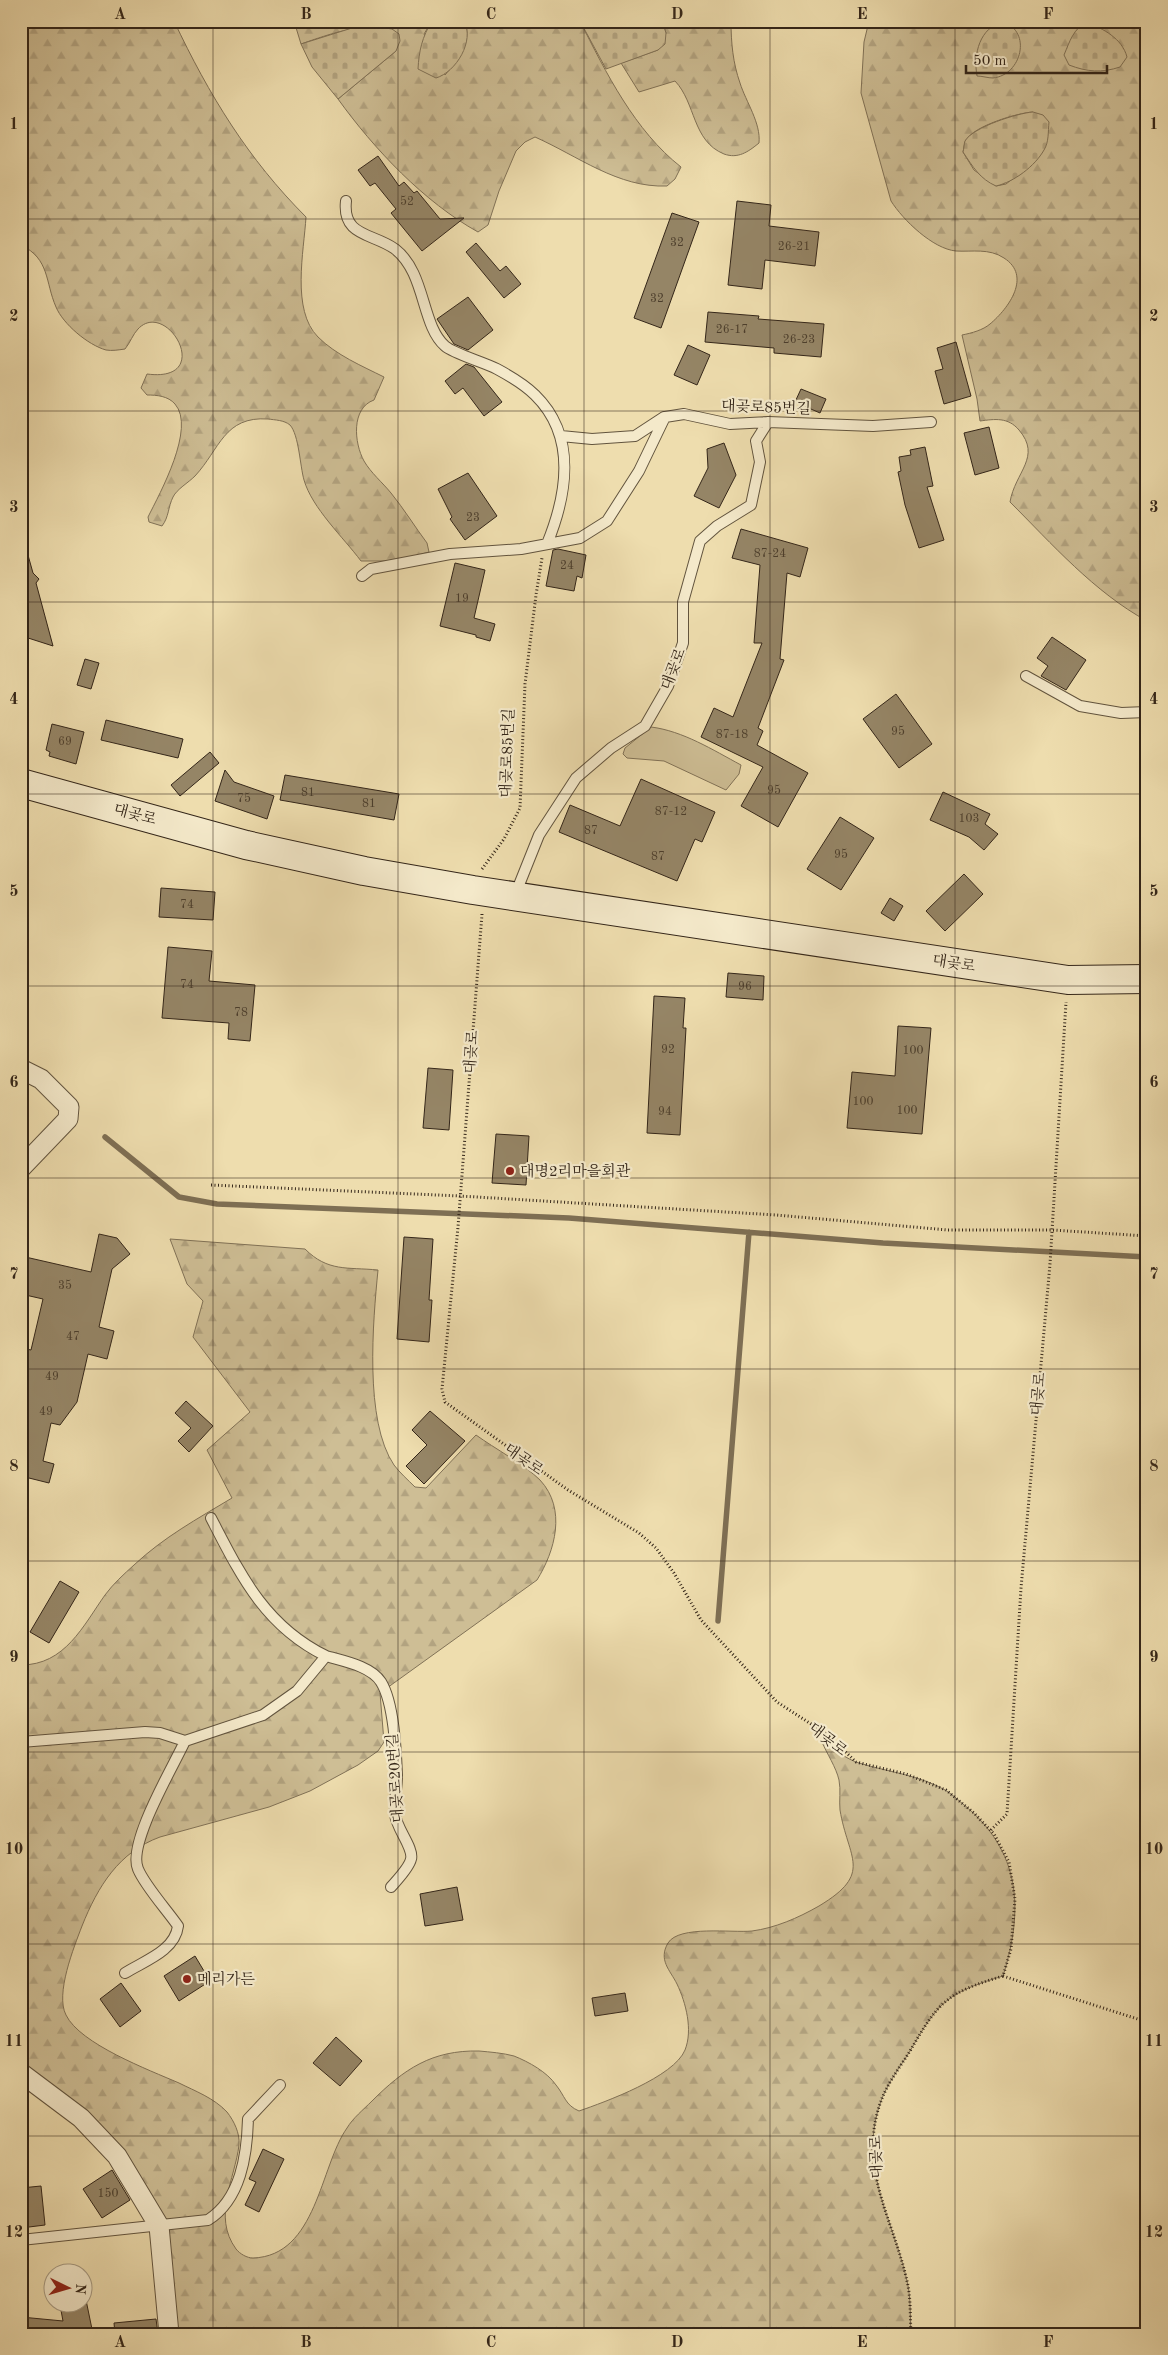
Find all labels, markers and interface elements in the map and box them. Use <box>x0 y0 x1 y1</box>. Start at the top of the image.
text: A <box>114 7 126 23</box>
text: B <box>300 7 312 23</box>
text: C <box>486 7 496 23</box>
text: D <box>671 7 683 23</box>
text: E <box>856 7 868 23</box>
text: F <box>1043 7 1054 23</box>
scale bar <box>966 42 1107 74</box>
text: 50 m <box>973 54 1007 69</box>
text: 1 <box>9 117 19 133</box>
text: 1 <box>1149 117 1159 133</box>
house number: 52 <box>400 195 414 208</box>
house number: 32 <box>670 237 684 249</box>
house number: 26-21 <box>778 241 810 253</box>
house number: 32 <box>650 293 664 305</box>
text: 2 <box>9 309 19 325</box>
text: 2 <box>1149 309 1159 325</box>
house number: 26-17 <box>716 324 748 336</box>
house number: 26-23 <box>783 334 815 346</box>
street label: 대곶로85번길 <box>721 397 811 418</box>
text: 3 <box>9 500 19 516</box>
text: 3 <box>1149 500 1159 516</box>
house number: 23 <box>466 512 480 524</box>
house number: 87-24 <box>754 548 786 560</box>
house number: 24 <box>560 560 574 572</box>
house number: 19 <box>455 593 469 605</box>
street label: 대곶로 <box>658 645 689 693</box>
text: 4 <box>9 692 19 708</box>
text: 4 <box>1149 692 1159 708</box>
street label: 대곶로85번길 <box>497 708 518 798</box>
house number: 95 <box>891 725 905 738</box>
house number: 87-18 <box>716 729 748 741</box>
house number: 69 <box>58 736 72 748</box>
house number: 95 <box>767 784 781 797</box>
house number: 81 <box>301 787 315 799</box>
house number: 75 <box>237 792 251 805</box>
house number: 81 <box>362 798 376 810</box>
street label: 대곶로 <box>112 801 159 828</box>
house number: 87-12 <box>655 806 687 818</box>
house number: 103 <box>959 813 979 825</box>
house number: 87 <box>584 825 598 837</box>
house number: 95 <box>834 848 848 861</box>
house number: 87 <box>651 851 665 863</box>
text: 5 <box>9 884 19 900</box>
text: 5 <box>1149 884 1159 900</box>
house number: 74 <box>180 899 194 911</box>
street label: 대곶로 <box>931 952 977 975</box>
house number: 74 <box>180 979 194 991</box>
house number: 96 <box>738 981 752 993</box>
house number: 78 <box>234 1007 248 1019</box>
street label: 대곶로 <box>462 1029 482 1074</box>
house number: 92 <box>661 1044 675 1056</box>
house number: 100 <box>903 1045 923 1057</box>
text: 6 <box>9 1075 19 1091</box>
text: 6 <box>1149 1075 1159 1091</box>
house number: 100 <box>853 1096 873 1108</box>
house number: 100 <box>897 1105 917 1117</box>
house number: 94 <box>658 1106 672 1118</box>
place label: 대명2리마을회관 <box>520 1163 631 1180</box>
marker: 대명2리마을회관 <box>504 1165 516 1177</box>
text: 7 <box>9 1267 19 1283</box>
text: 7 <box>1149 1267 1159 1283</box>
house number: 35 <box>58 1279 72 1292</box>
house number: 47 <box>66 1331 80 1343</box>
house number: 49 <box>45 1371 59 1383</box>
street label: 대곶로 <box>1028 1371 1049 1416</box>
house number: 49 <box>39 1406 53 1418</box>
street label: 대곶로 <box>501 1440 547 1479</box>
text: 8 <box>9 1459 19 1475</box>
text: 8 <box>1149 1459 1159 1475</box>
text: 9 <box>9 1650 19 1666</box>
text: 9 <box>1149 1650 1159 1666</box>
street label: 대곶로 <box>805 1719 850 1760</box>
street label: 대곶로20번길 <box>384 1733 407 1823</box>
text: 10 <box>5 1842 23 1858</box>
text: 10 <box>1145 1842 1163 1858</box>
place label: 메리가든 <box>197 1971 255 1988</box>
marker: 메리가든 <box>181 1973 193 1985</box>
text: 11 <box>5 2034 23 2050</box>
text: 11 <box>1145 2034 1163 2050</box>
street label: 대곶로 <box>867 2134 886 2179</box>
house number: 150 <box>98 2187 118 2200</box>
text: 12 <box>5 2225 23 2241</box>
text: 12 <box>1145 2225 1163 2241</box>
north arrow <box>42 2262 92 2312</box>
text: N <box>72 2283 87 2295</box>
text: A <box>114 2335 126 2351</box>
text: B <box>300 2335 312 2351</box>
text: C <box>486 2335 496 2351</box>
text: D <box>671 2335 683 2351</box>
text: E <box>856 2335 868 2351</box>
text: F <box>1043 2335 1054 2351</box>

